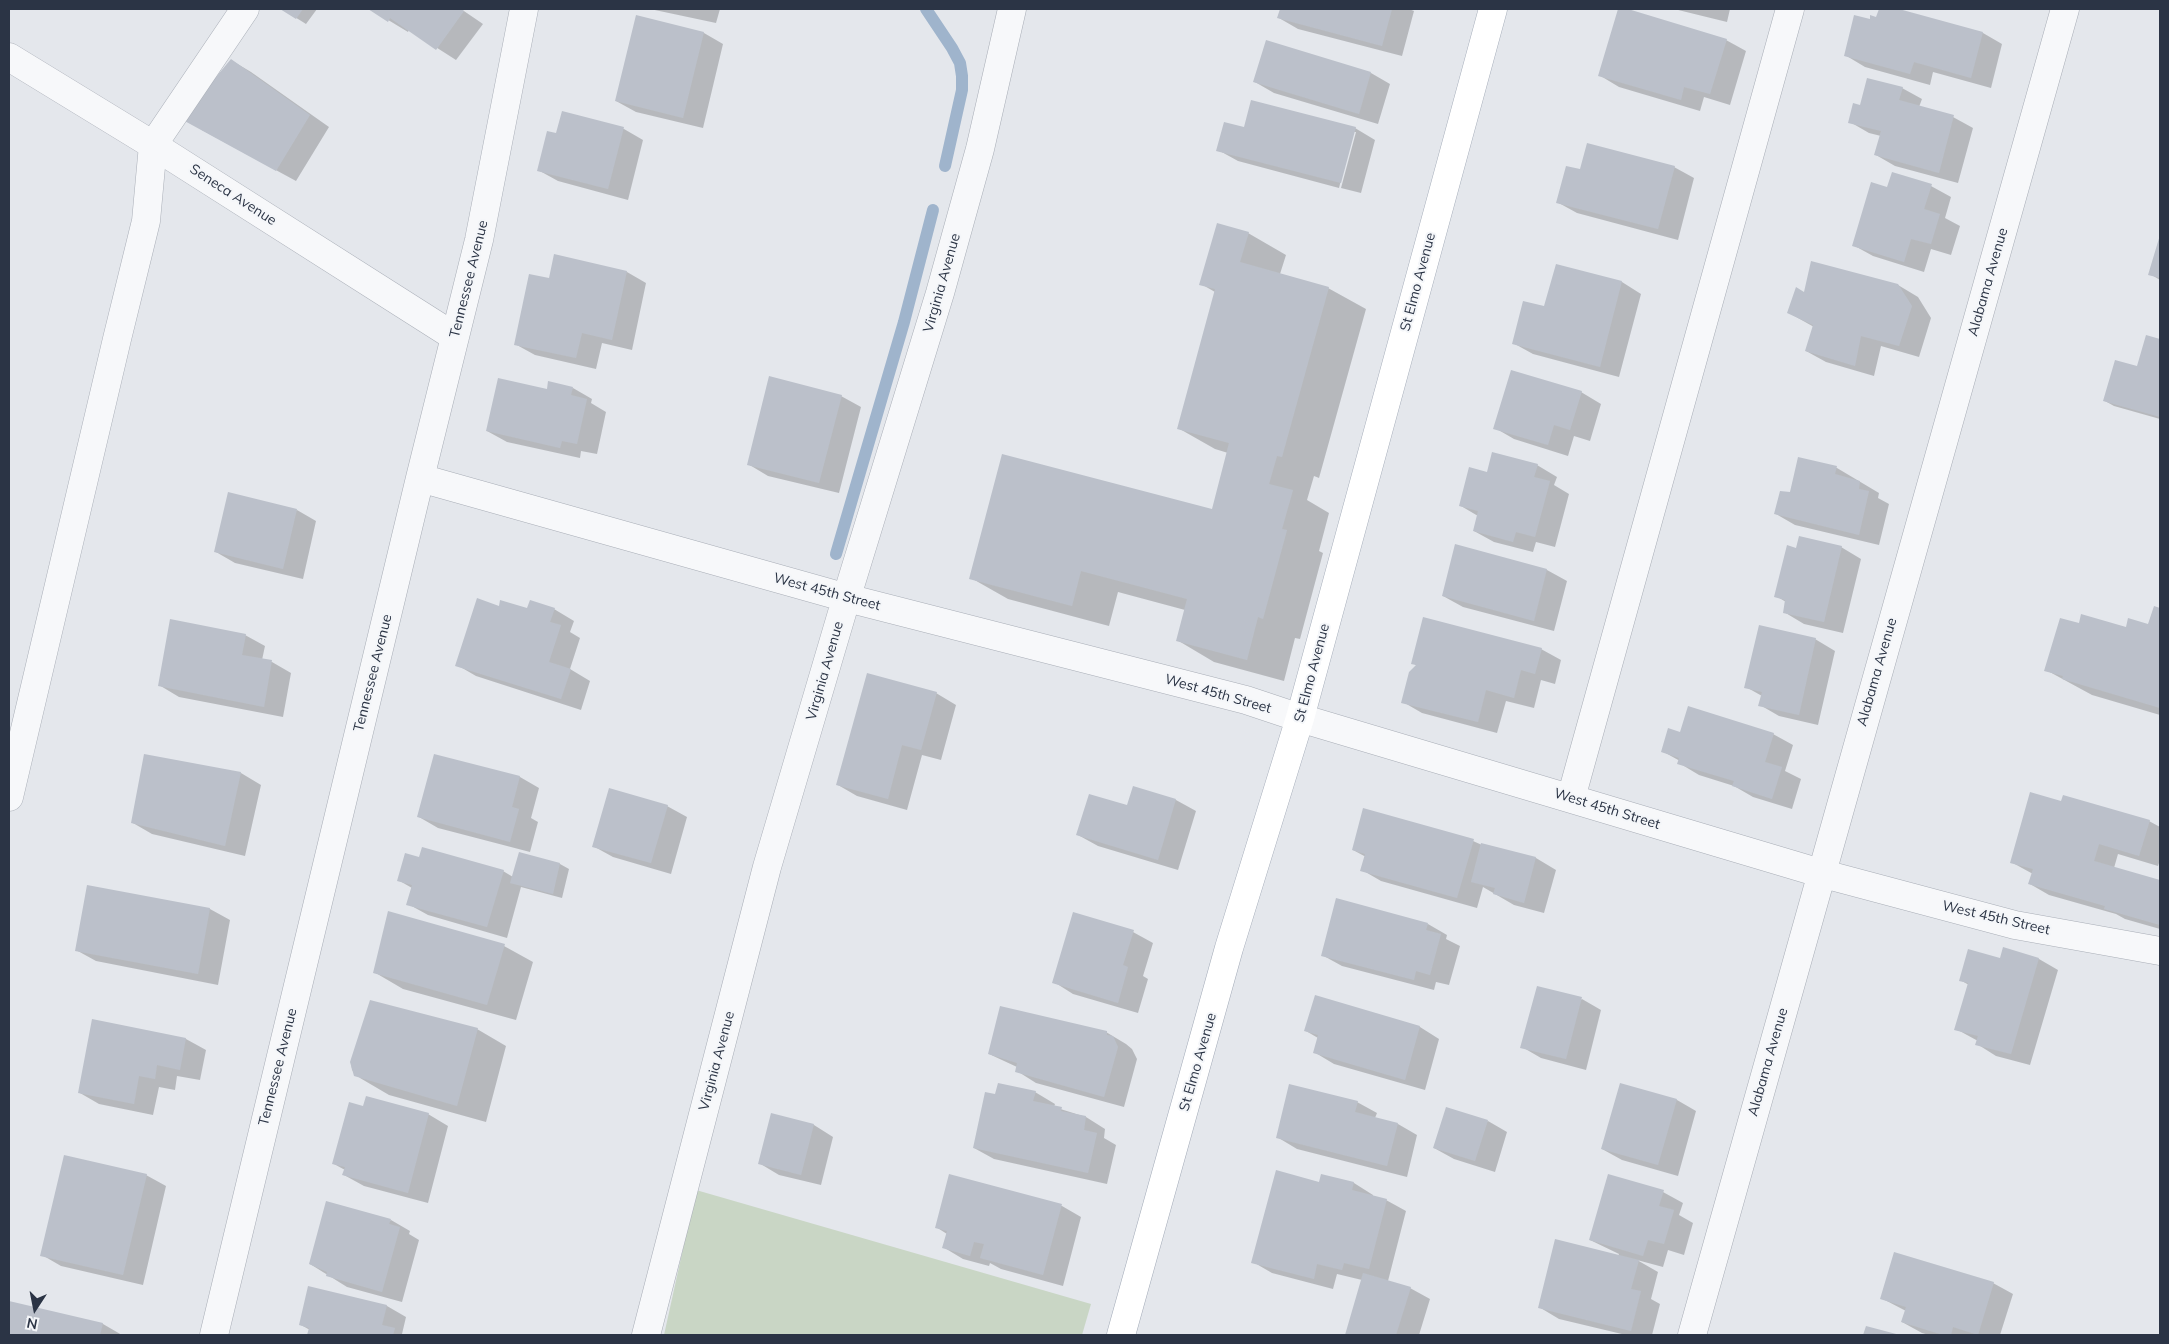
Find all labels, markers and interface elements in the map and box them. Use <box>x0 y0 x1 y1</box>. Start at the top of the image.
street label: Seneca Avenue <box>187 161 279 229</box>
street label: Tennessee Avenue <box>446 218 492 340</box>
street label: Alabama Avenue <box>1964 226 2012 338</box>
street label: St Elmo Avenue <box>1397 231 1439 333</box>
street label: Virginia Avenue <box>920 232 964 334</box>
street label: West 45th Street <box>772 570 882 614</box>
street label: Tennessee Avenue <box>350 612 396 734</box>
street label: Alabama Avenue <box>1853 616 1901 728</box>
street label: Virginia Avenue <box>803 620 847 722</box>
street label: St Elmo Avenue <box>1291 622 1333 724</box>
street label: West 45th Street <box>1163 671 1273 717</box>
street label: West 45th Street <box>1552 785 1662 833</box>
street label: West 45th Street <box>1940 897 2052 939</box>
street label: Tennessee Avenue <box>255 1006 301 1128</box>
street label: Alabama Avenue <box>1744 1006 1792 1118</box>
street label: Virginia Avenue <box>696 1009 738 1113</box>
street label: St Elmo Avenue <box>1176 1011 1220 1113</box>
north arrow <box>10 1284 60 1334</box>
text: N <box>25 1314 39 1334</box>

